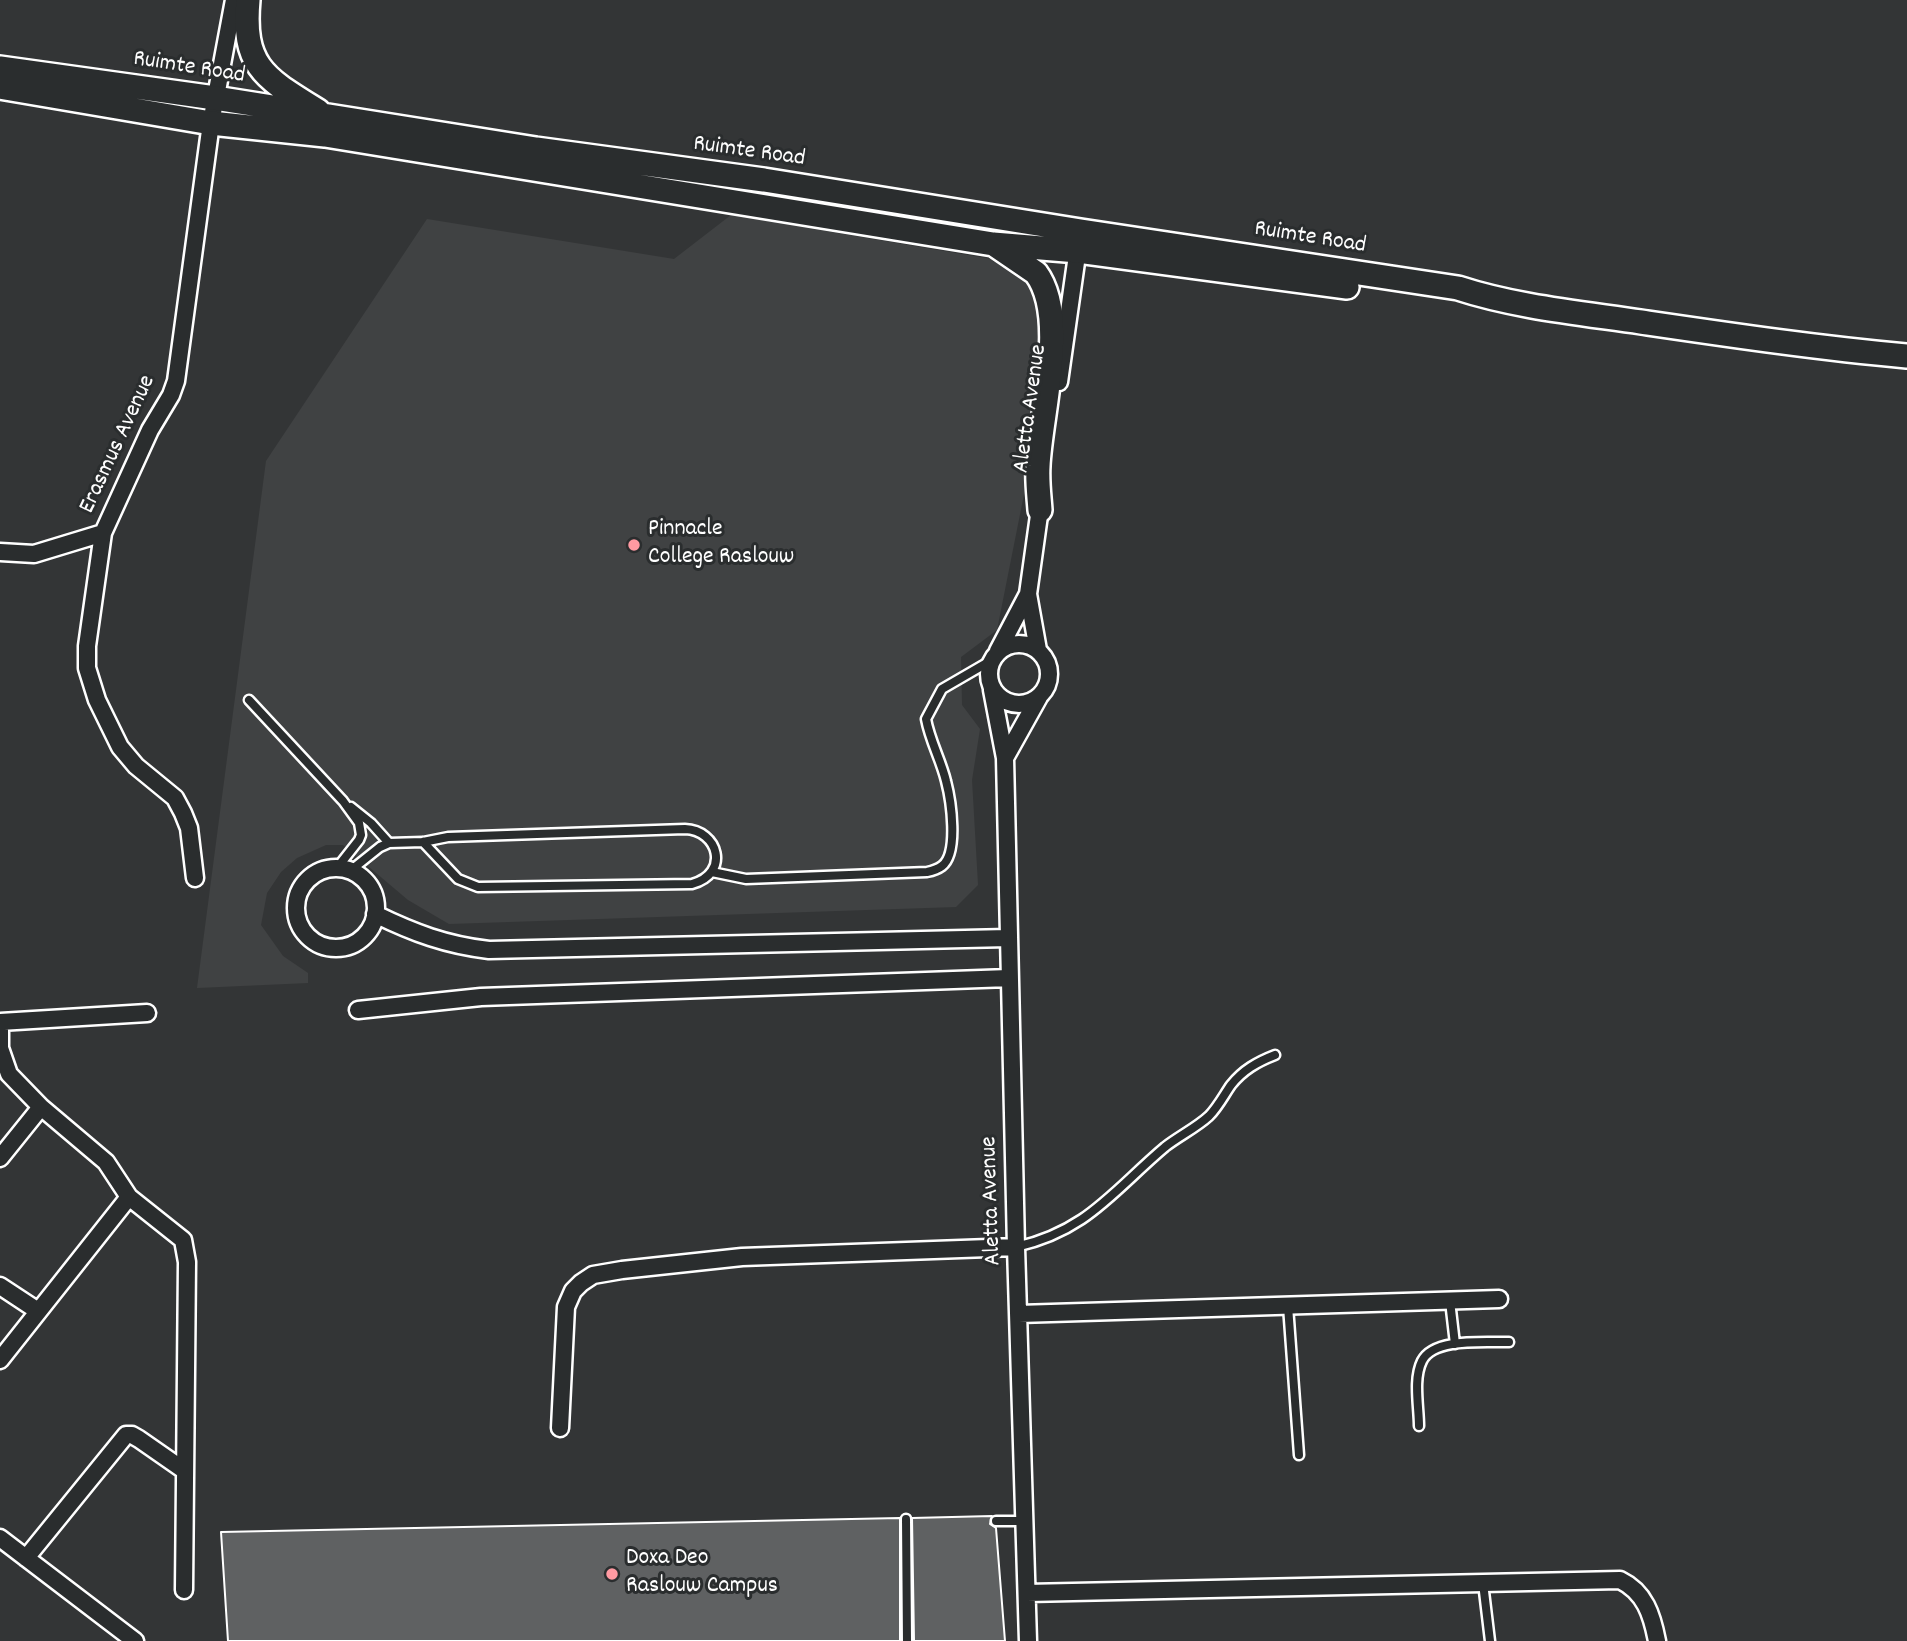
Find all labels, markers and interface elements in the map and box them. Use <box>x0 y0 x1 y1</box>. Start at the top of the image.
street label: Ruimte Road <box>131 46 247 92</box>
street label: Ruimte Road <box>691 131 807 175</box>
street label: Ruimte Road <box>1252 216 1368 262</box>
street label: Aletta Avenue <box>1009 343 1055 475</box>
street label: Erasmus Avenue <box>74 371 164 519</box>
place label: Pinnacle College Raslouw <box>648 517 794 573</box>
marker: Pinnacle College Raslouw <box>626 537 642 553</box>
street label: Aletta Avenue <box>976 1136 1010 1266</box>
place label: Doxa Deo Raslouw Campus <box>626 1546 778 1602</box>
marker: Doxa Deo Raslouw Campus <box>604 1566 620 1582</box>

